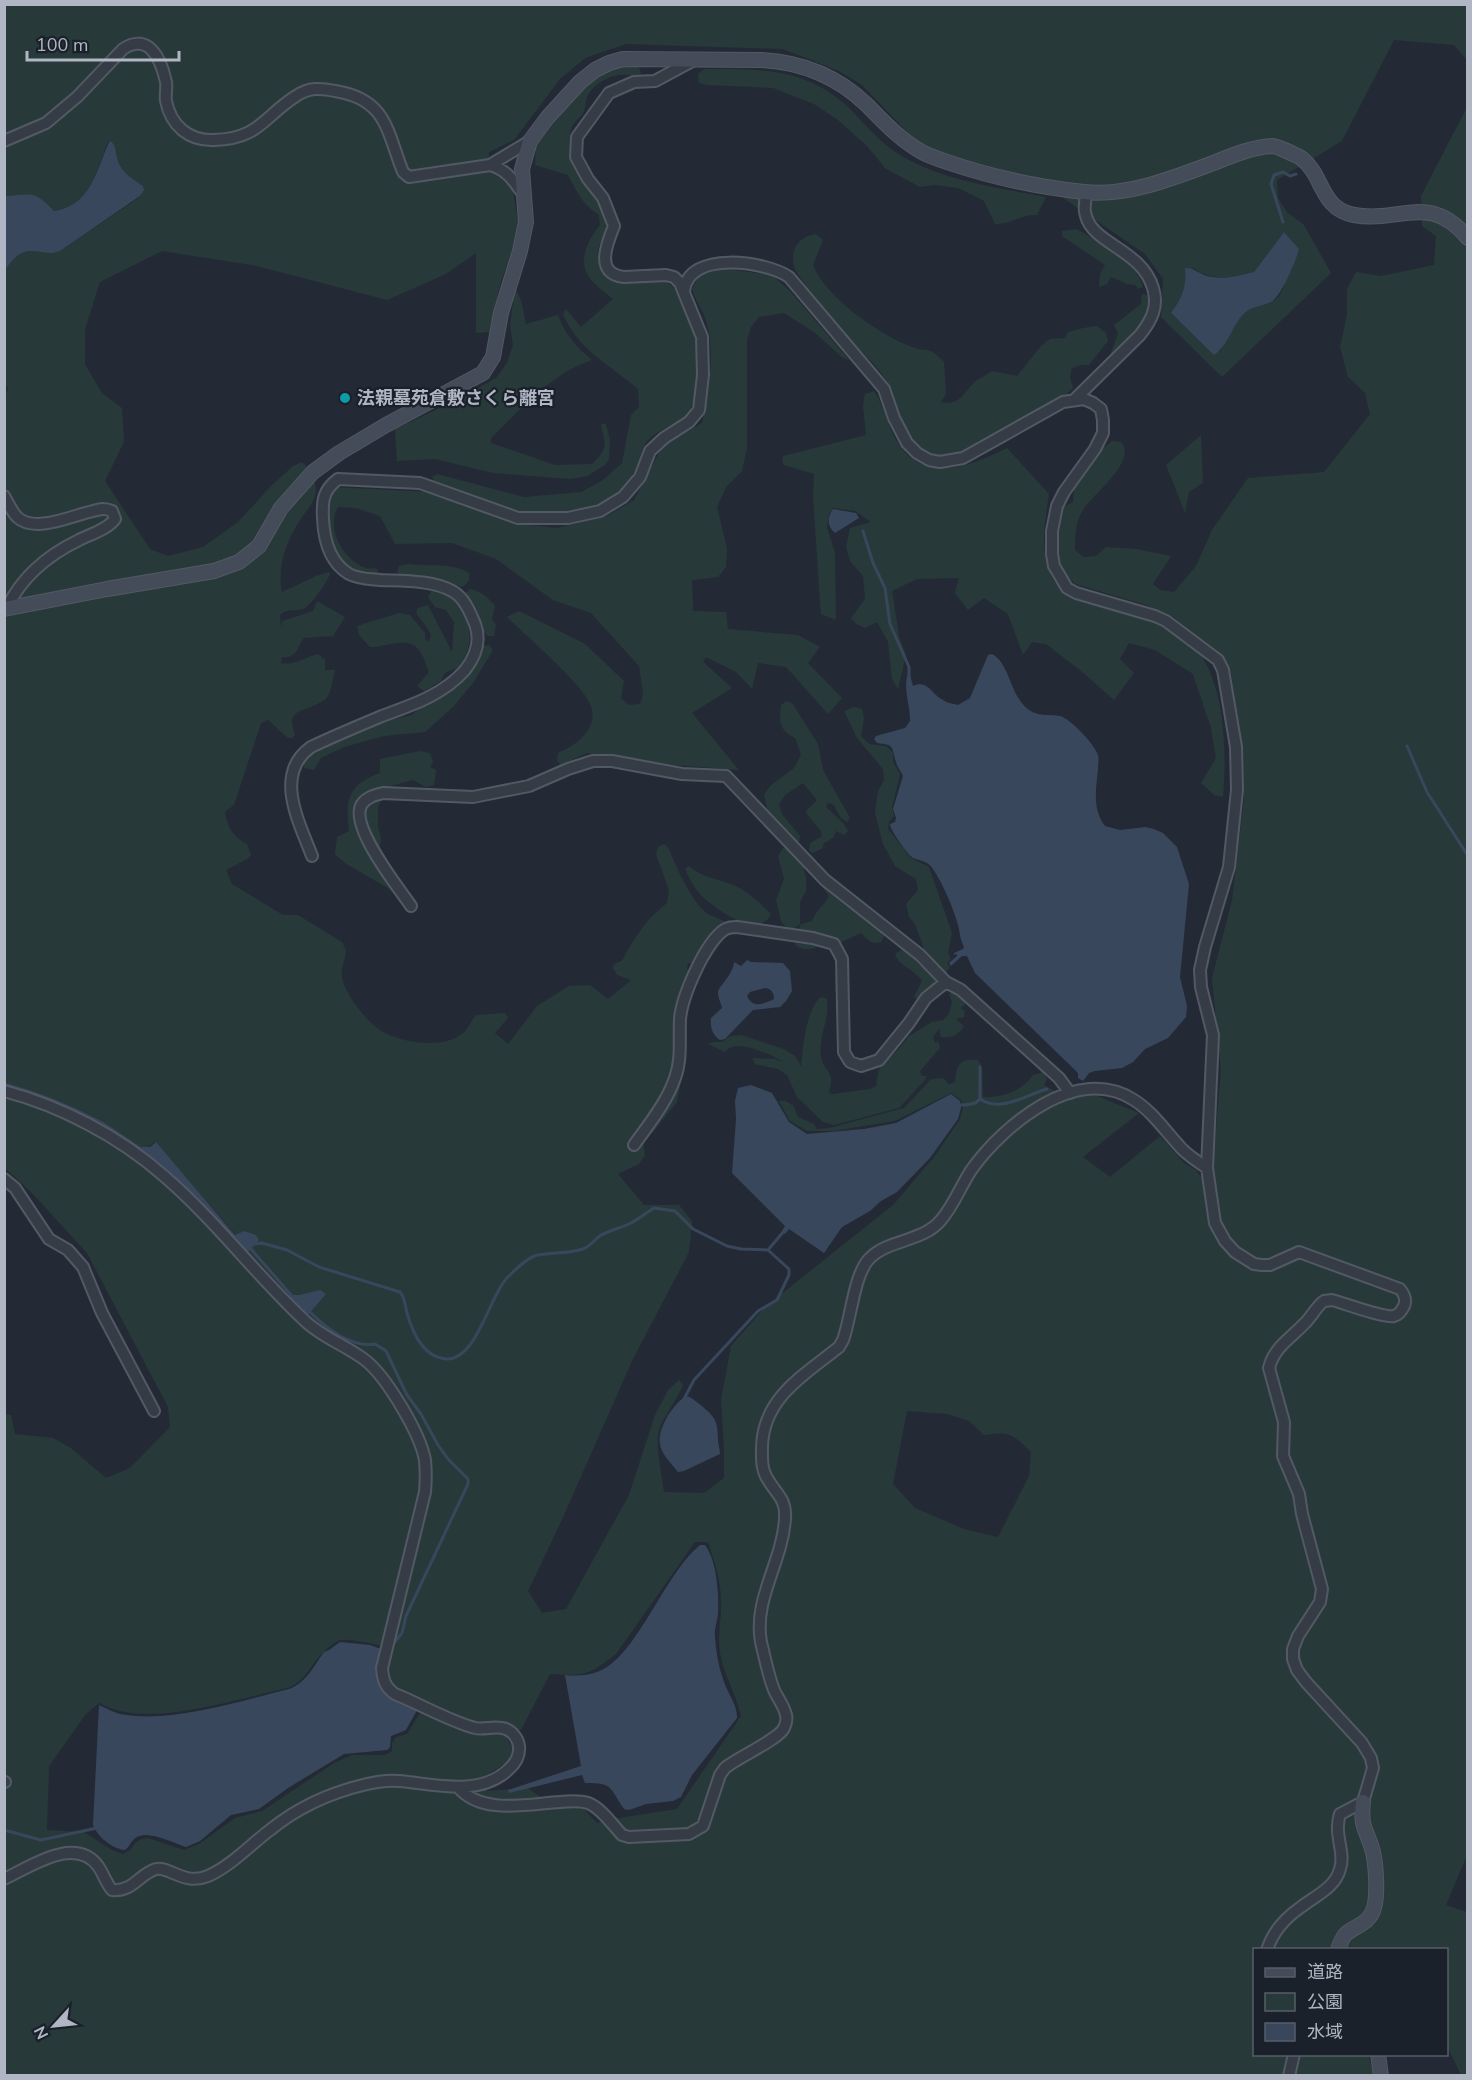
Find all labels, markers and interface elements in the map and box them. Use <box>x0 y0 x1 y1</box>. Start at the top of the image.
scale bar <box>27 24 178 62</box>
text: 100 m <box>36 33 88 57</box>
place label: 法親墓苑倉敷さくら離宮 <box>357 386 555 410</box>
marker: 法親墓苑倉敷さくら離宮 <box>338 391 352 405</box>
legend <box>1253 1948 1448 2056</box>
text: 道路 <box>1307 1960 1343 1984</box>
text: 公園 <box>1307 1990 1343 2014</box>
north arrow <box>24 1996 84 2056</box>
text: 水域 <box>1307 2020 1343 2044</box>
text: N <box>29 2022 54 2043</box>

